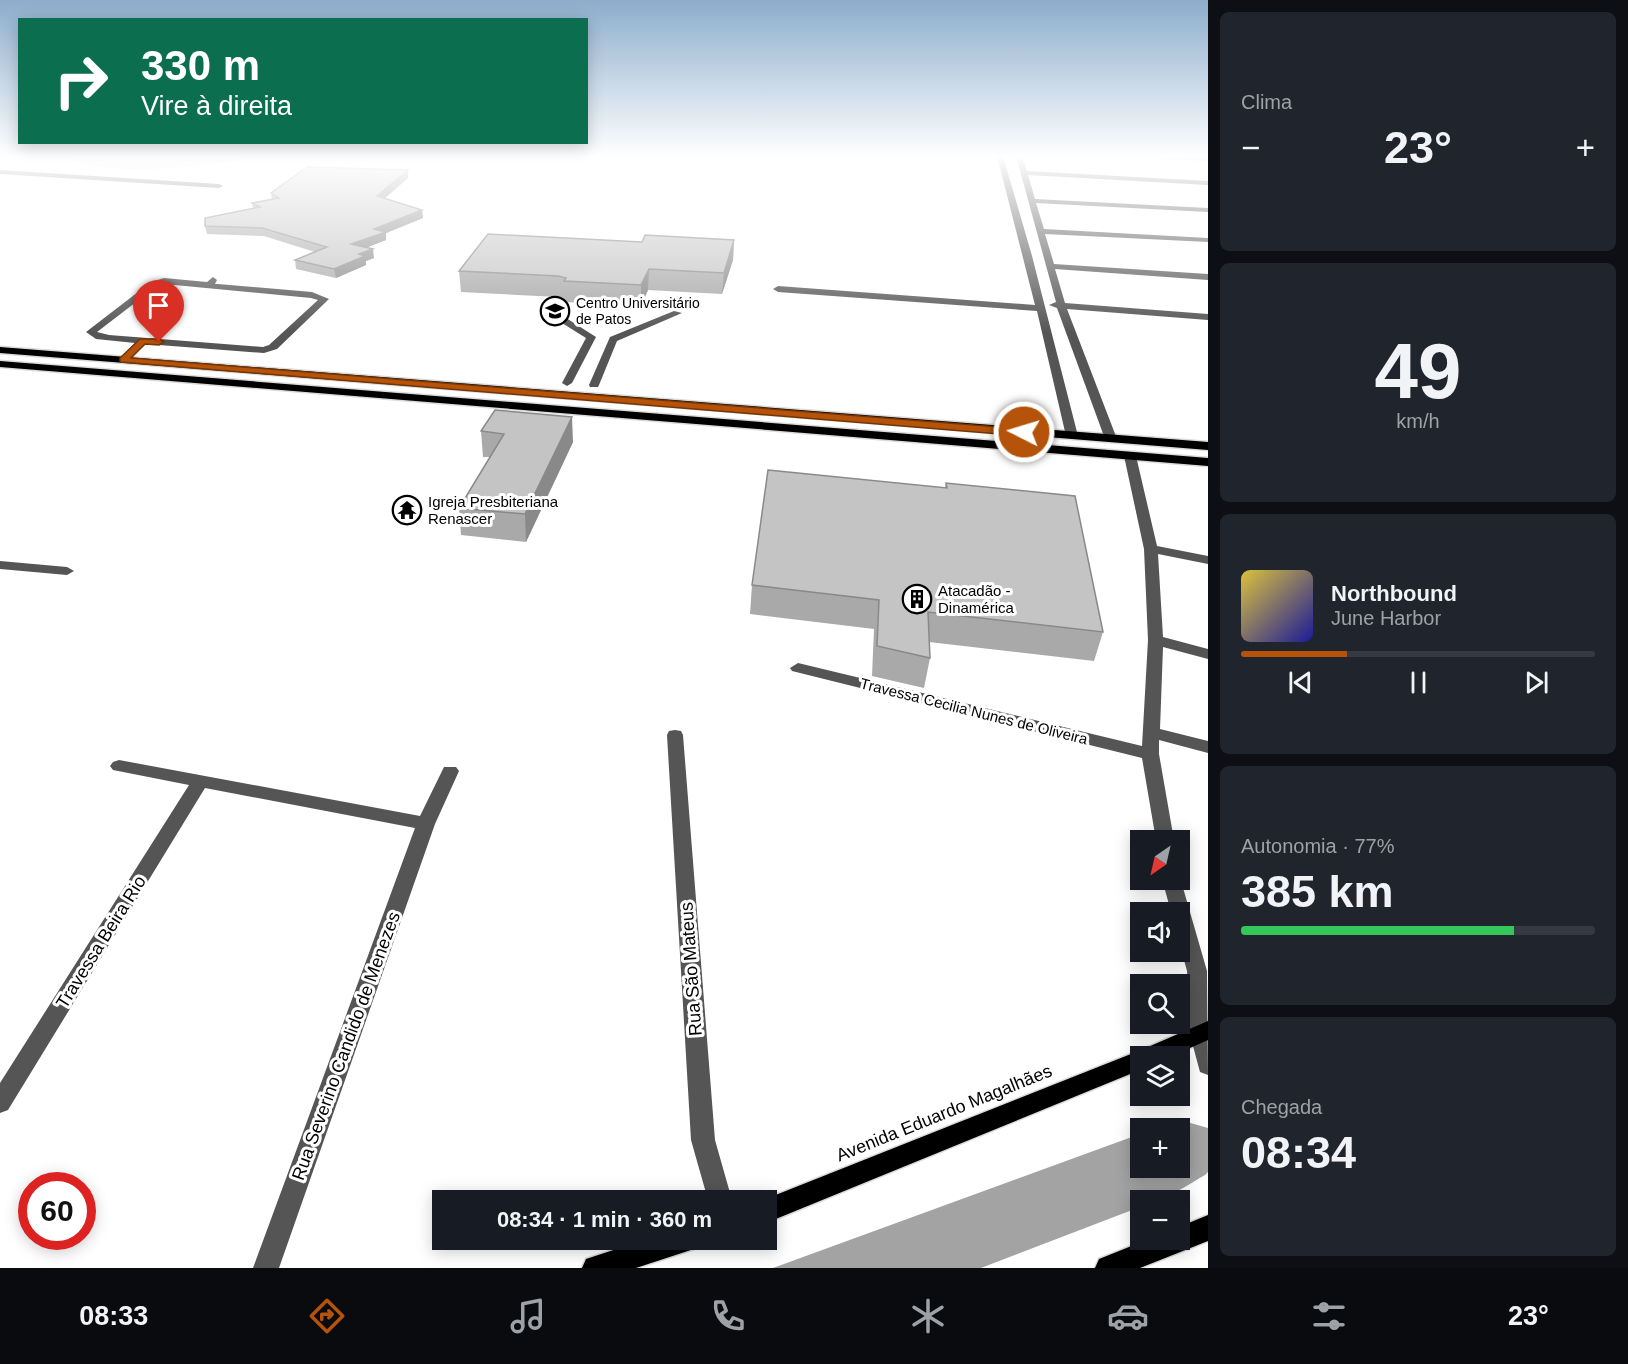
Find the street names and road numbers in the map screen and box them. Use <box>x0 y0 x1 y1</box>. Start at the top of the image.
street label: Travessa Cecilia Nunes de Oliveira <box>859 674 1090 748</box>
street label: Travessa Beira Rio <box>52 872 150 1012</box>
street label: Rua São Mateus <box>676 901 706 1037</box>
street label: Rua Severino Candido de Menezes <box>288 909 404 1183</box>
street label: Avenida Eduardo Magalhães <box>833 1060 1055 1166</box>

